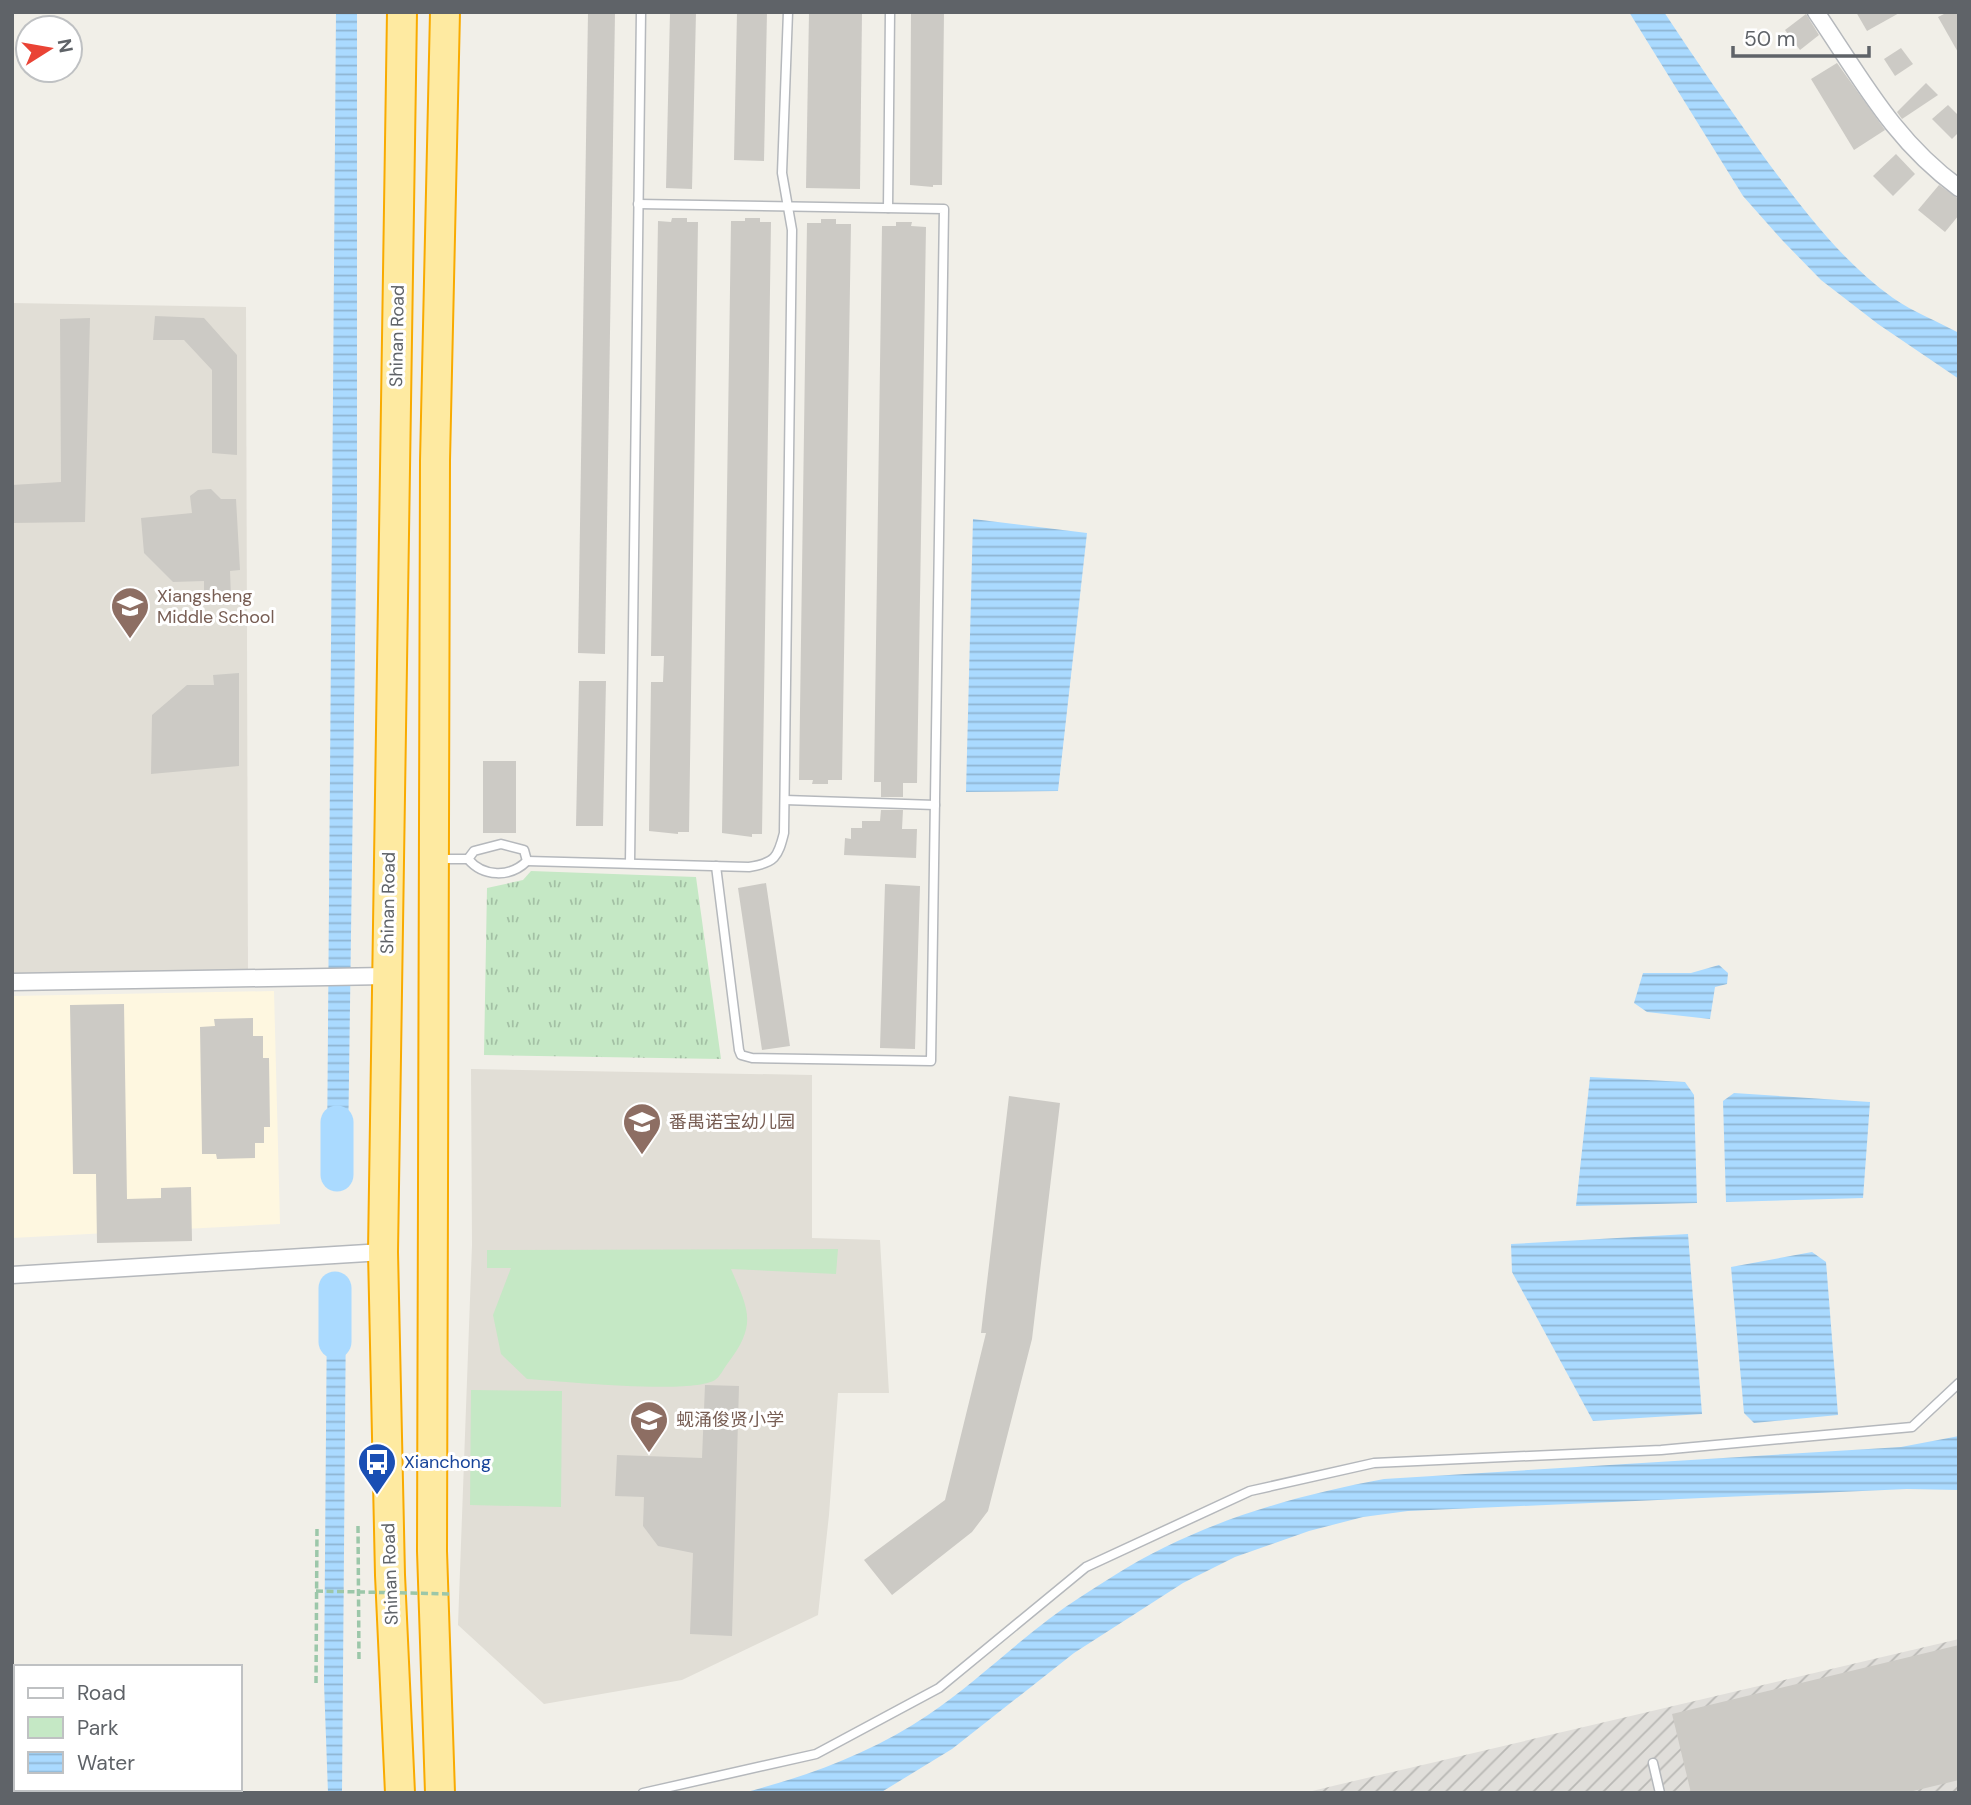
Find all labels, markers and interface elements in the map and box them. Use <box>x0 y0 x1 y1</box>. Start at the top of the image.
north arrow <box>14 14 84 84</box>
scale bar <box>1733 14 1870 58</box>
text: 50 m <box>1744 25 1795 53</box>
text: N <box>52 37 79 55</box>
street label: Shinan Road <box>384 285 410 387</box>
place label: Xiangsheng Middle School <box>157 584 275 629</box>
school or university icon: Xiangsheng Middle School <box>109 585 151 640</box>
street label: Shinan Road <box>375 852 401 954</box>
school or university icon: 番禺诺宝幼儿园 <box>621 1101 663 1156</box>
place label: 番禺诺宝幼儿园 <box>669 1110 795 1134</box>
school or university icon: 蚬涌俊贤小学 <box>628 1399 670 1454</box>
place label: 蚬涌俊贤小学 <box>676 1408 784 1432</box>
bus stop icon: Xianchong <box>356 1441 398 1496</box>
place label: Xianchong <box>404 1450 491 1474</box>
street label: Shinan Road <box>376 1522 404 1626</box>
legend <box>14 1665 242 1791</box>
text: Road <box>77 1679 126 1707</box>
text: Park <box>77 1714 119 1742</box>
text: Water <box>77 1749 135 1777</box>

